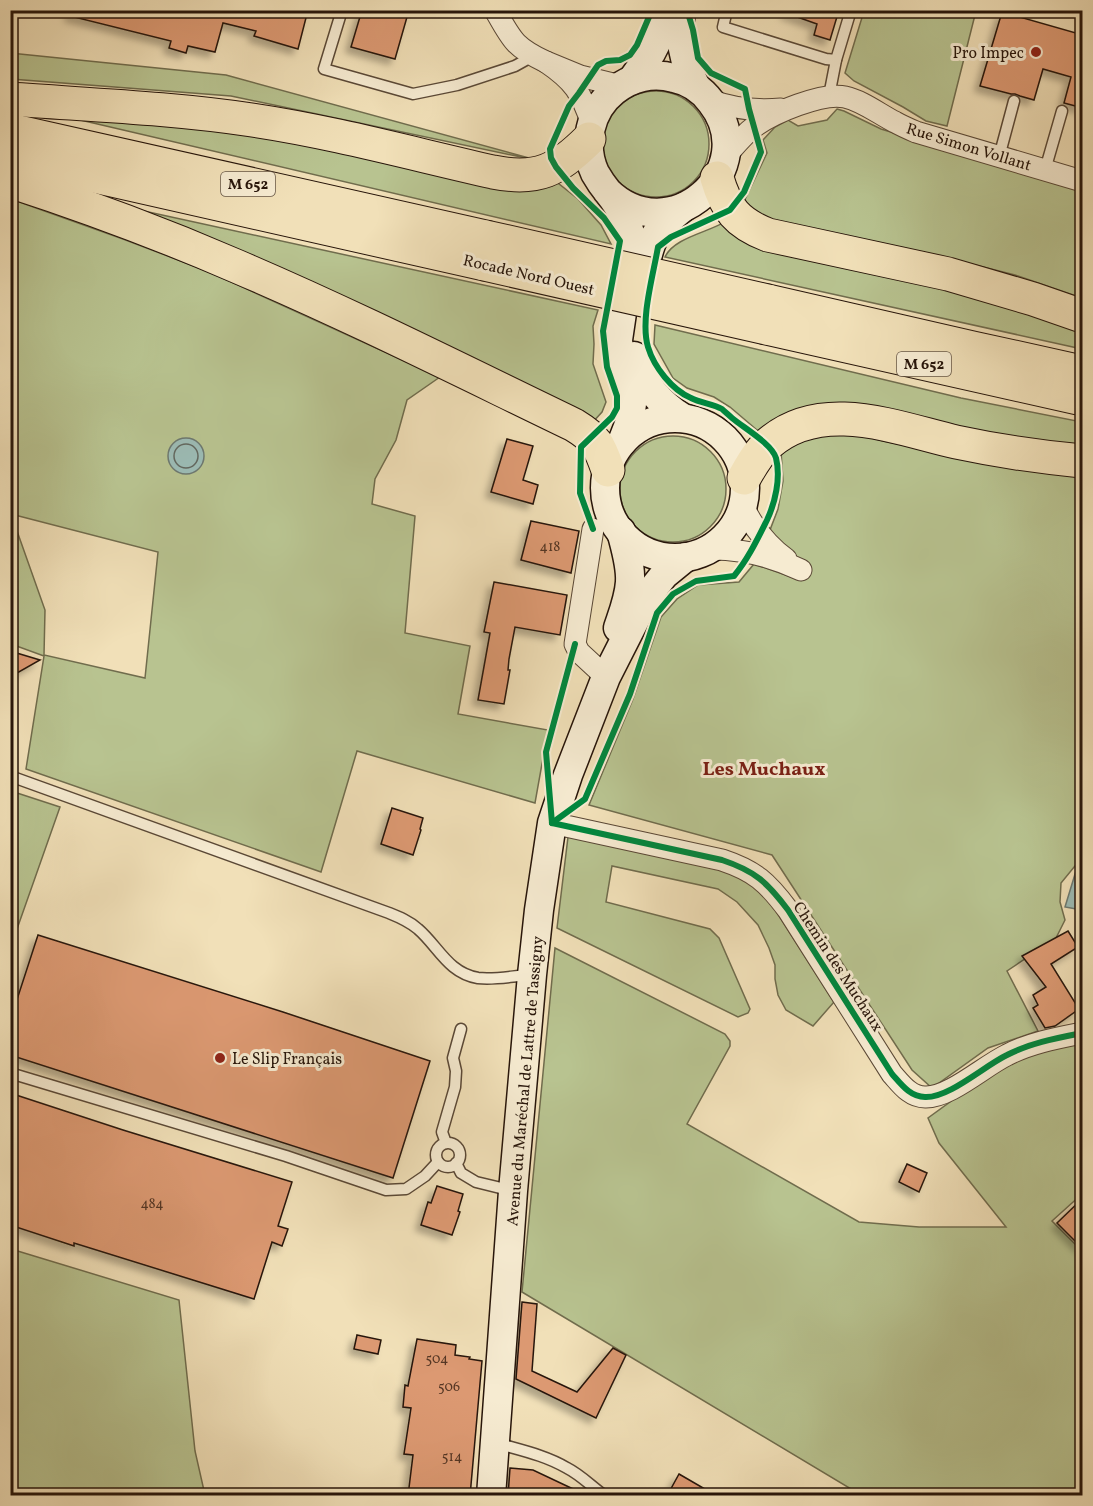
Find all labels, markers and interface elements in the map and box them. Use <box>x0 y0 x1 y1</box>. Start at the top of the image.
place label: Pro Impec <box>953 43 1024 65</box>
marker: Pro Impec <box>1029 45 1043 59</box>
street label: Rue Simon Vollant <box>903 118 1034 178</box>
road number: M 652 <box>221 172 275 196</box>
street label: Rocade Nord Ouest <box>461 250 597 302</box>
road number: M 652 <box>897 352 951 376</box>
house number: 418 <box>540 538 560 557</box>
district label: Les Muchaux <box>702 756 826 784</box>
street label: Chemin des Muchaux <box>787 898 888 1036</box>
street label: Avenue du Maréchal de Lattre de Tassigny <box>502 935 550 1227</box>
place label: Le Slip Français <box>232 1049 342 1071</box>
marker: Le Slip Français <box>213 1051 227 1065</box>
house number: 484 <box>140 1195 164 1214</box>
house number: 504 <box>426 1350 448 1369</box>
house number: 506 <box>438 1378 460 1397</box>
house number: 514 <box>442 1448 462 1467</box>

